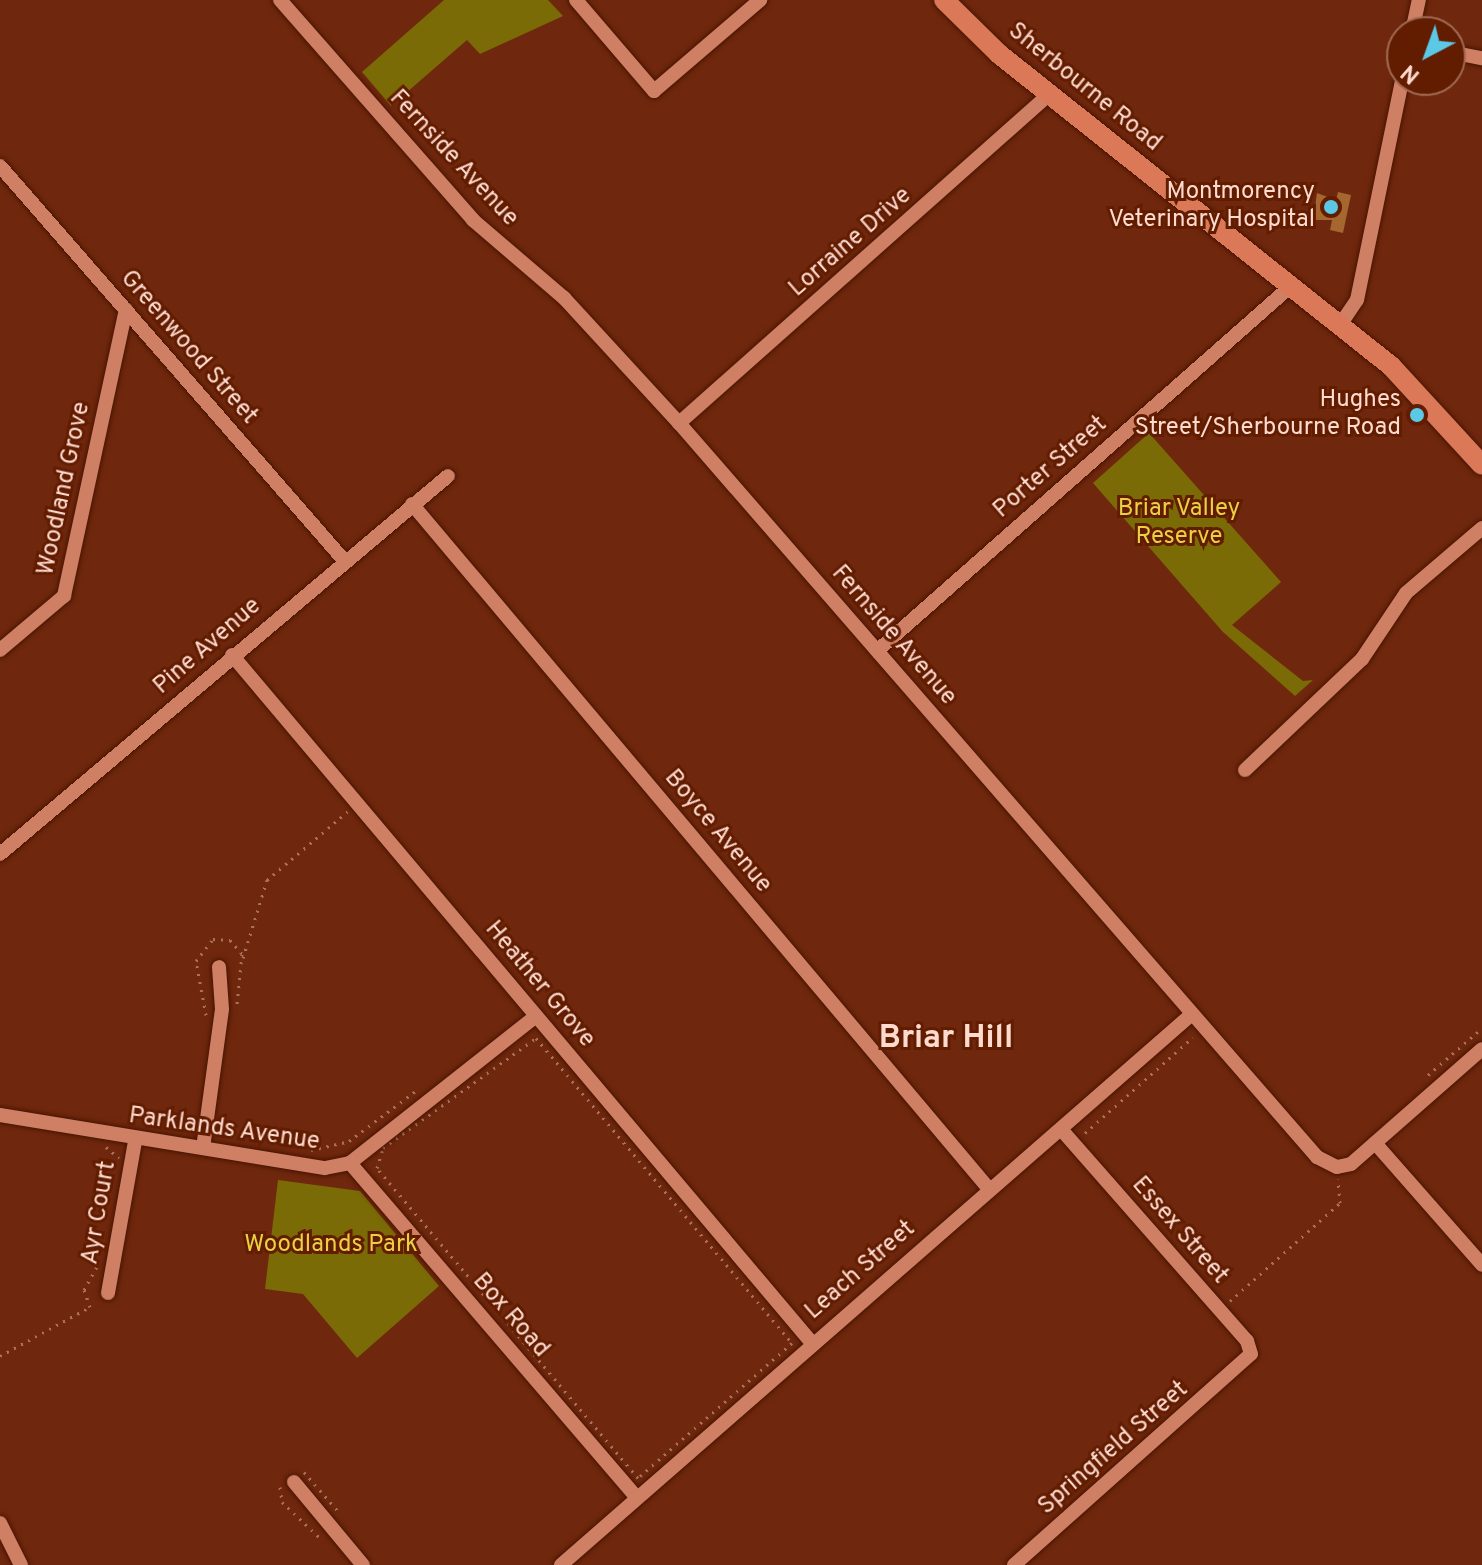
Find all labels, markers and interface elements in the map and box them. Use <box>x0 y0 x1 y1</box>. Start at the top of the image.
north arrow <box>1386 16 1466 96</box>
street label: Sherbourne Road <box>1002 17 1166 159</box>
text: N <box>1396 58 1426 88</box>
street label: Fernside Avenue <box>382 84 524 234</box>
place label: Montmorency Veterinary Hospital <box>1109 179 1315 235</box>
street label: Lorraine Drive <box>784 182 918 304</box>
marker: Montmorency Veterinary Hospital <box>1322 198 1340 216</box>
street label: Greenwood Street <box>113 265 263 431</box>
place label: Hughes Street/Sherbourne Road <box>1135 387 1401 443</box>
street label: Woodland Grove <box>33 400 97 578</box>
marker: Hughes Street/Sherbourne Road <box>1408 406 1426 424</box>
street label: Porter Street <box>988 411 1114 525</box>
park label: Briar Valley Reserve <box>1117 496 1241 552</box>
street label: Fernside Avenue <box>824 560 962 712</box>
street label: Pine Avenue <box>148 592 268 702</box>
street label: Boyce Avenue <box>657 764 777 900</box>
street label: Heather Grove <box>478 916 600 1054</box>
district label: Briar Hill <box>879 1020 1013 1058</box>
street label: Parklands Avenue <box>126 1102 322 1158</box>
street label: Ayr Court <box>77 1159 123 1267</box>
street label: Essex Street <box>1125 1172 1233 1290</box>
street label: Leach Street <box>800 1215 922 1327</box>
park label: Woodlands Park <box>244 1232 418 1260</box>
street label: Box Road <box>466 1268 554 1364</box>
street label: Springfield Street <box>1033 1376 1195 1522</box>

